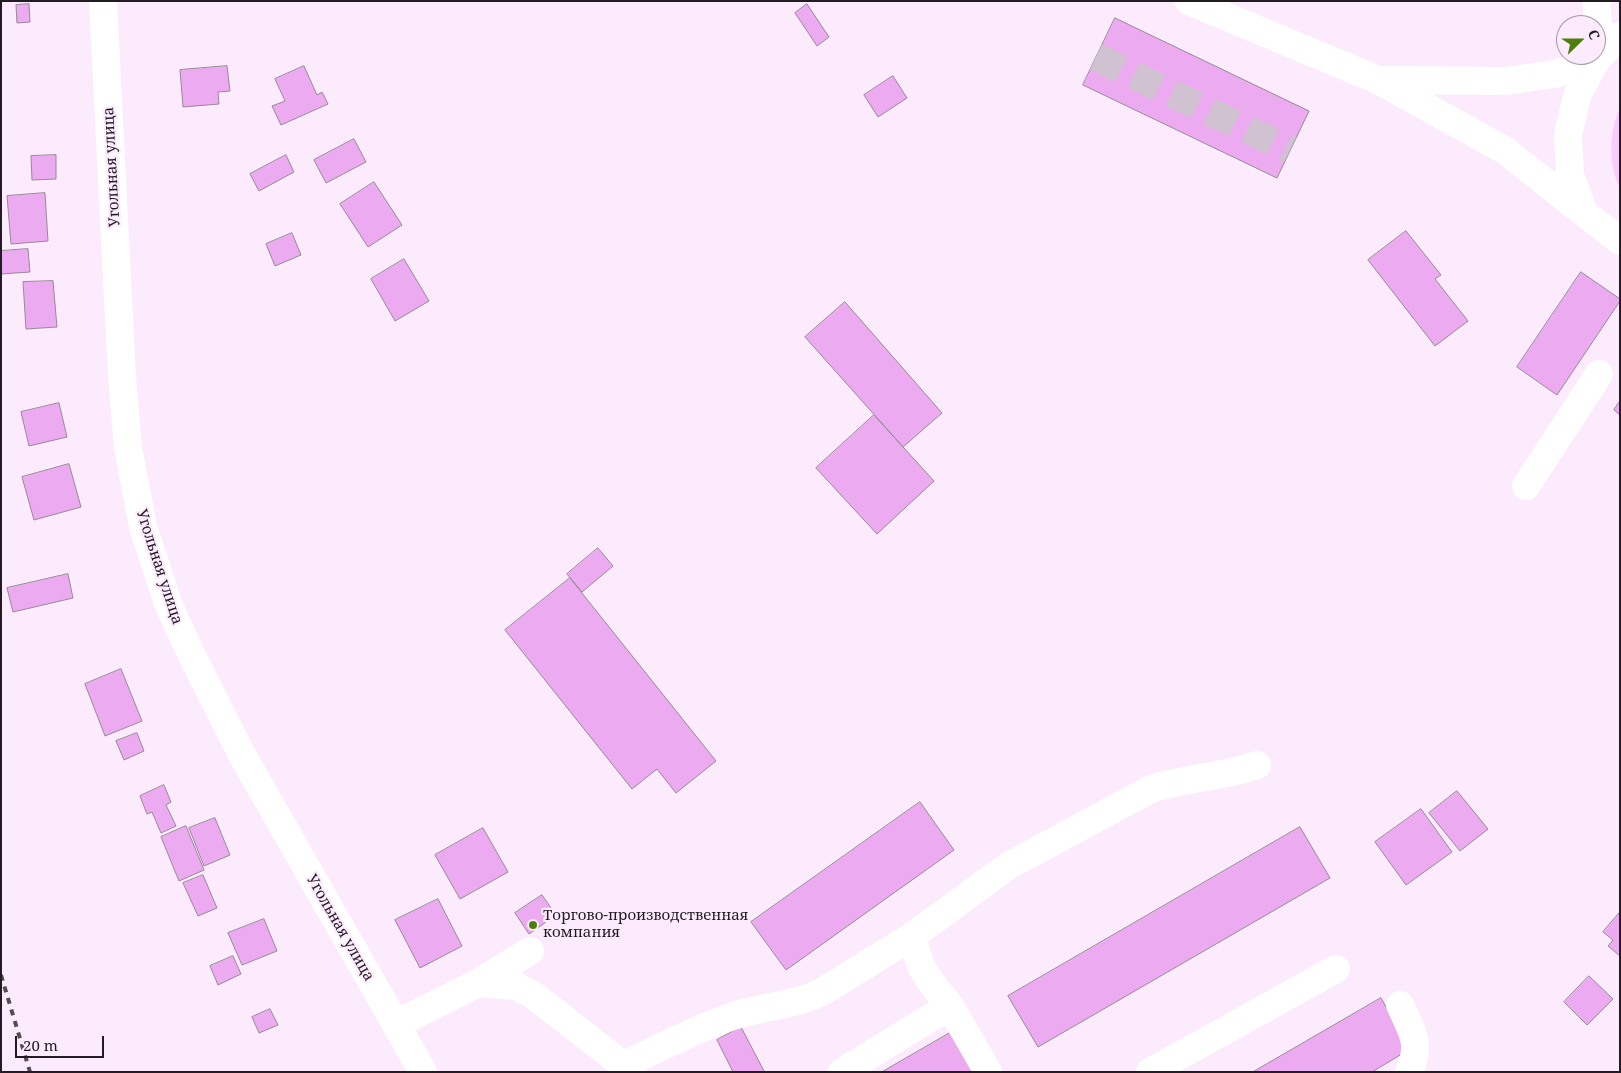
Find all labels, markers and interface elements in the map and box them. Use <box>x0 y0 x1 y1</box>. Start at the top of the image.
north arrow <box>1556 15 1606 65</box>
text: С <box>1584 27 1605 42</box>
street label: Угольная улица <box>100 107 124 227</box>
street label: Угольная улица <box>132 507 186 627</box>
street label: Угольная улица <box>302 871 378 985</box>
place label: Торгово-производственная компания <box>543 907 748 942</box>
marker: Торгово-производственная компания <box>527 919 539 931</box>
scale bar <box>18 1026 106 1058</box>
text: 20 m <box>23 1035 58 1055</box>

